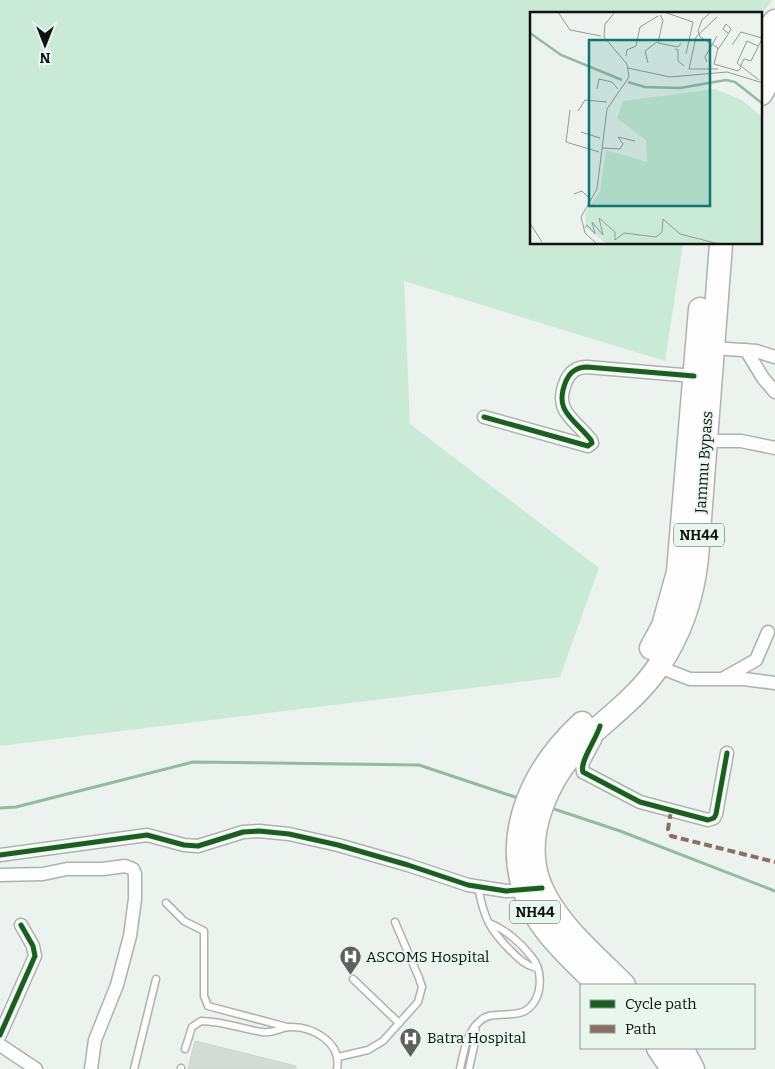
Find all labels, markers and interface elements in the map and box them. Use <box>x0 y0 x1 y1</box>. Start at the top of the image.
inset map <box>530 12 762 245</box>
north arrow <box>20 20 70 70</box>
text: N <box>39 49 50 66</box>
street label: Jammu Bypass <box>691 410 717 515</box>
road number: NH44 <box>674 524 724 546</box>
road number: NH44 <box>510 900 560 924</box>
hospital icon: ASCOMS Hospital <box>338 945 362 976</box>
place label: ASCOMS Hospital <box>366 948 489 966</box>
legend <box>580 984 755 1049</box>
text: Cycle path <box>625 995 697 1013</box>
text: Path <box>625 1020 657 1038</box>
hospital icon: Batra Hospital <box>399 1026 423 1057</box>
place label: Batra Hospital <box>427 1029 526 1047</box>

